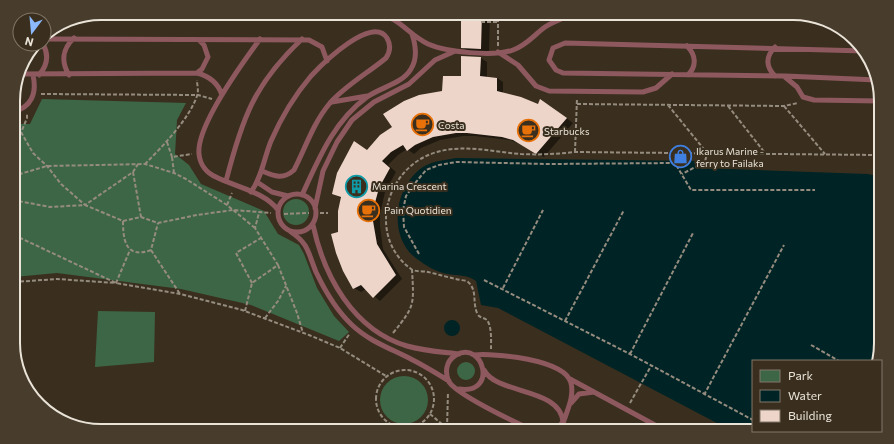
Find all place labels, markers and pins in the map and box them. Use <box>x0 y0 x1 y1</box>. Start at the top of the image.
cafe icon: Costa <box>409 112 435 138</box>
cafe icon: Starbucks <box>516 118 542 144</box>
place label: Costa <box>438 119 465 131</box>
place label: Starbucks <box>544 125 590 137</box>
shop icon: Ikarus Marine - ferry to Failaka <box>668 144 694 170</box>
place label: Ikarus Marine - ferry to Failaka <box>696 145 764 169</box>
building icon: Marina Crescent <box>344 173 370 199</box>
place label: Marina Crescent <box>372 180 447 192</box>
cafe icon: Pain Quotidien <box>356 197 382 223</box>
place label: Pain Quotidien <box>384 204 451 216</box>

